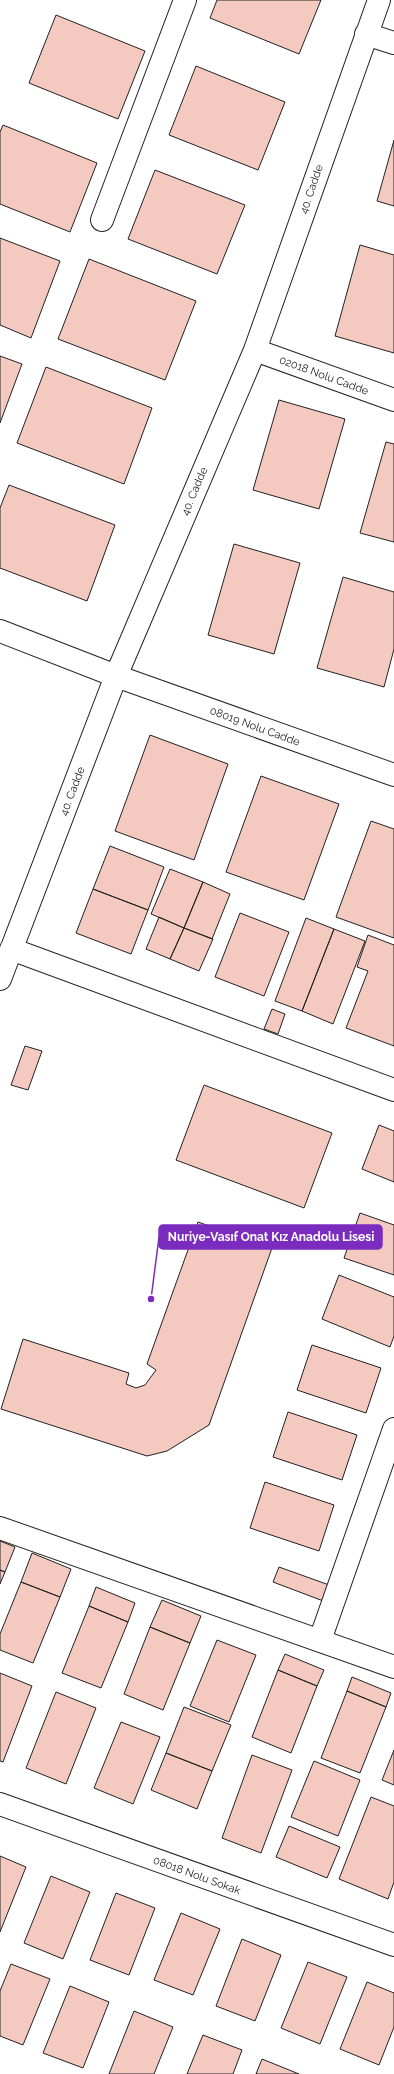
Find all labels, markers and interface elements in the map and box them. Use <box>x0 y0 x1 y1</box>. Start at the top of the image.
street label: 40. Cadde <box>297 162 326 216</box>
street label: 02018 Nolu Cadde <box>277 353 371 398</box>
street label: 40. Cadde <box>178 465 211 517</box>
street label: 08019 Nolu Cadde <box>208 704 302 749</box>
street label: 40. Cadde <box>57 764 88 817</box>
callout: Nuriye-Vasıf Onat Kız Anadolu Lisesi <box>159 1225 382 1249</box>
text: Nuriye-Vasıf Onat Kız Anadolu Lisesi <box>168 1230 374 1244</box>
street label: 08018 Nolu Sokak <box>151 1854 243 1897</box>

